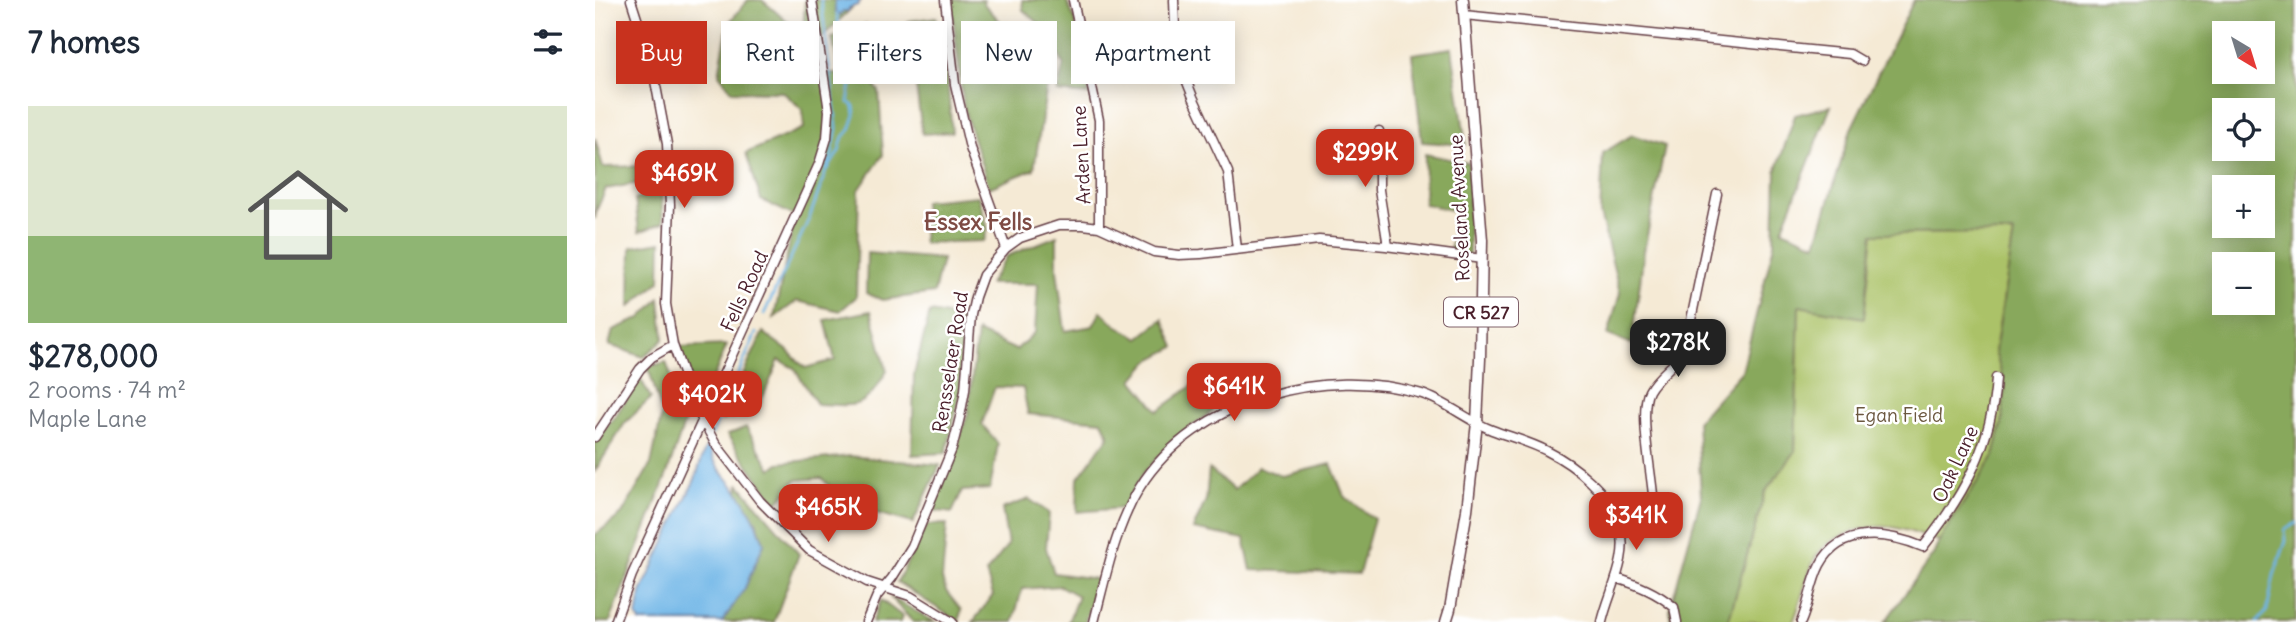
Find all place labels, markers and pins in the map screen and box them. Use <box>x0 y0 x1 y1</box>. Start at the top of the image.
pin: $299K <box>1316 130 1414 189</box>
pin: $469K <box>635 150 733 210</box>
pin: $278K <box>1629 320 1727 379</box>
pin: $641K <box>1185 364 1283 423</box>
pin: $402K <box>663 372 761 431</box>
pin: $465K <box>779 484 877 544</box>
pin: $341K <box>1587 492 1685 552</box>

